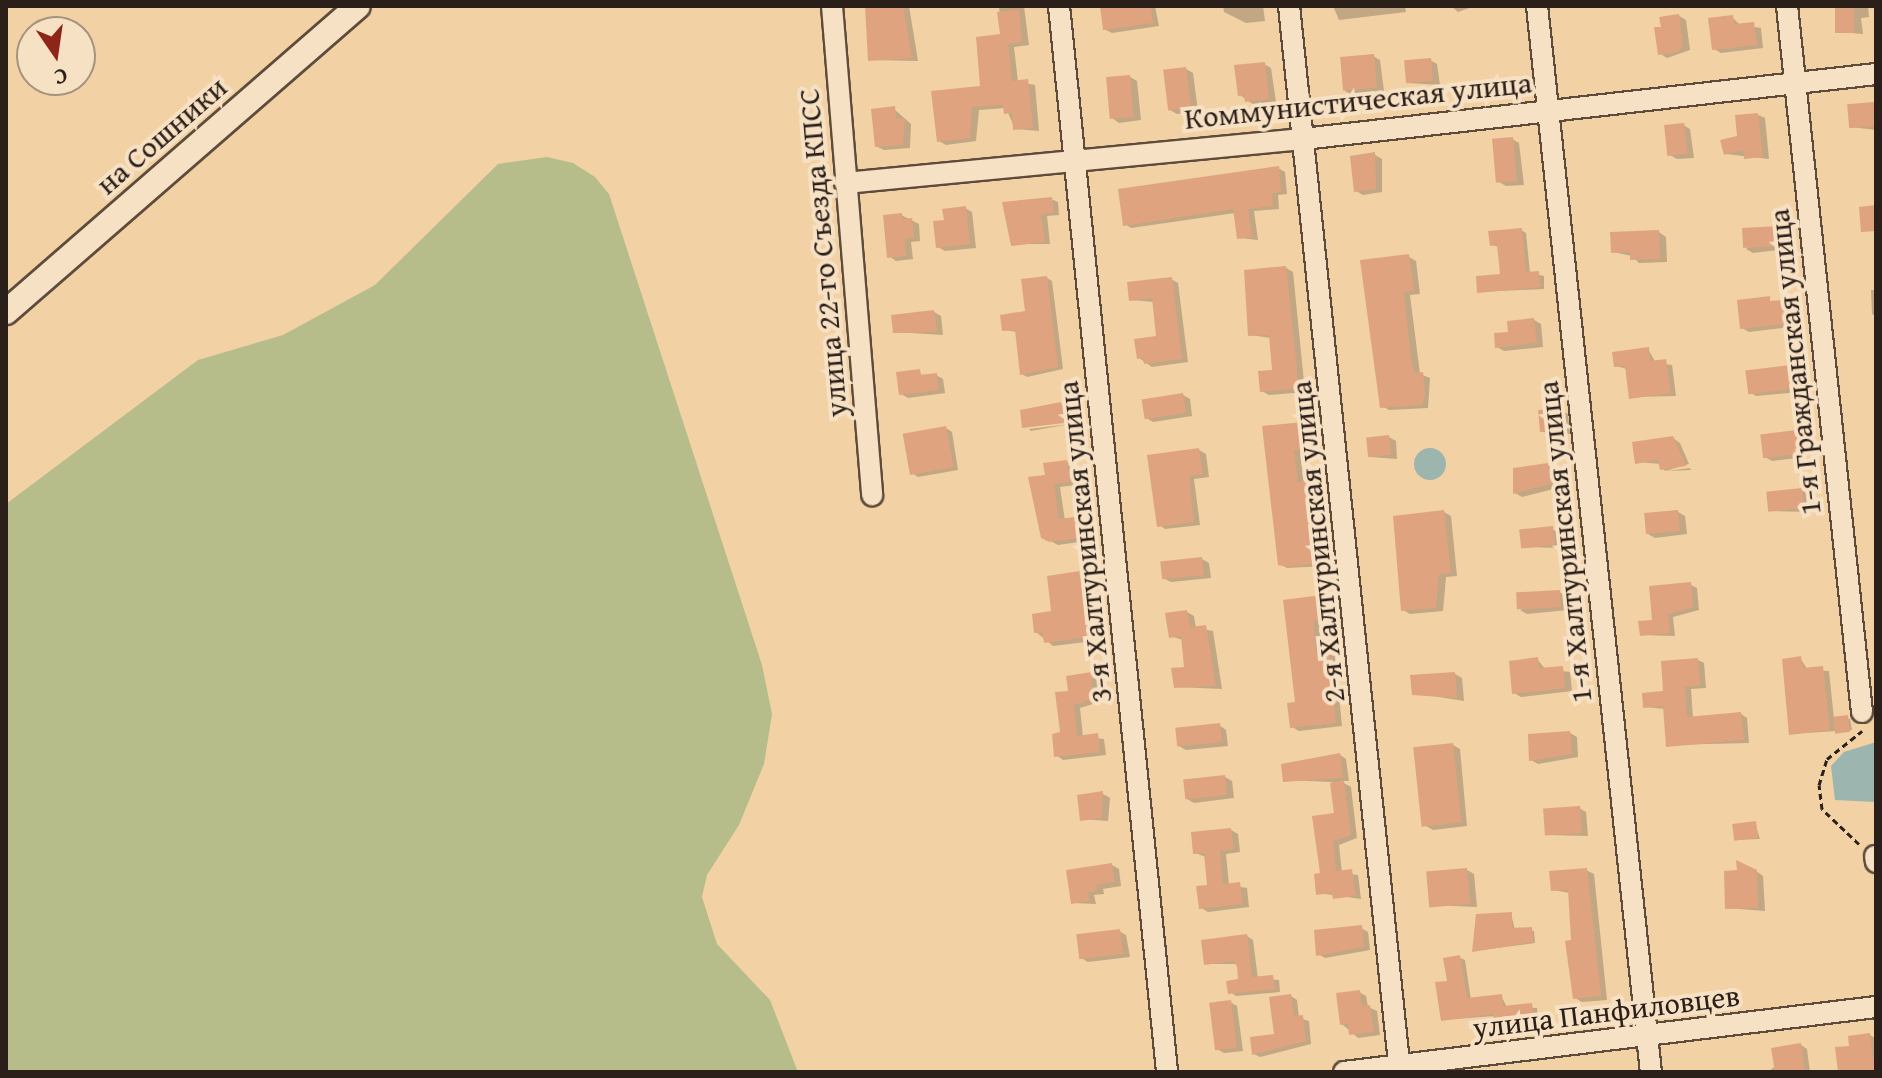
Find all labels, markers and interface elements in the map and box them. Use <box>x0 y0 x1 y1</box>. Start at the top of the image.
north arrow <box>16 16 96 96</box>
text: С <box>51 60 71 94</box>
street label: Коммунистическая улица <box>1183 64 1533 136</box>
street label: на Сошники <box>88 68 234 202</box>
street label: улица 22-го Съезда КПСС <box>790 87 854 419</box>
street label: 1-я Гражданская улица <box>1760 207 1828 517</box>
street label: 3-я Халтуринская улица <box>1049 379 1119 705</box>
street label: 2-я Халтуринская улица <box>1282 379 1352 705</box>
street label: 1-я Халтуринская улица <box>1529 379 1599 705</box>
street label: улица Панфиловцев <box>1470 977 1742 1045</box>

